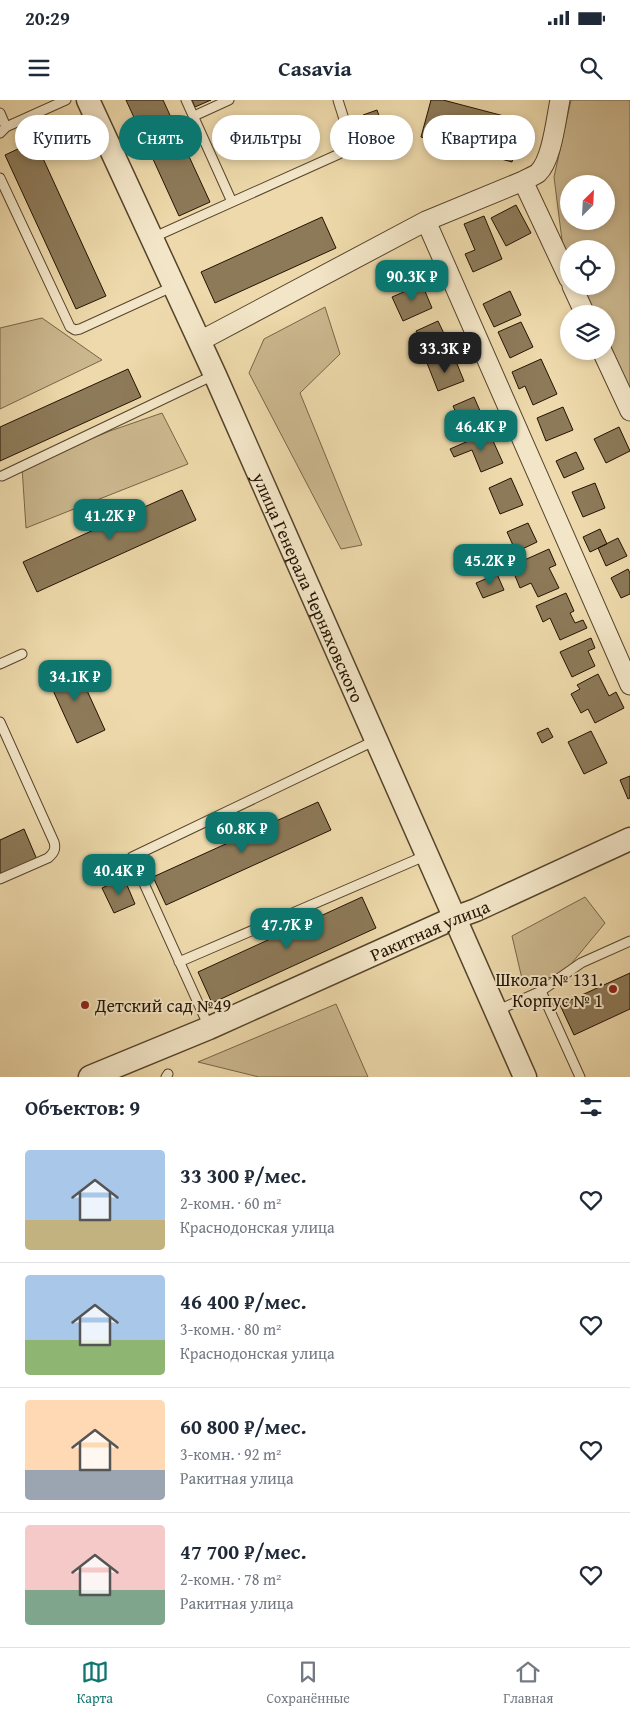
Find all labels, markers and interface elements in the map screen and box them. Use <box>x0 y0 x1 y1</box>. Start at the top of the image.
text: 20:29 <box>25 4 70 32</box>
text: Casavia <box>278 52 352 84</box>
icon: menu <box>25 54 53 82</box>
icon: search <box>577 54 605 82</box>
chip: Купить <box>15 115 109 160</box>
chip: Снять <box>119 115 202 160</box>
chip: Фильтры <box>212 115 320 160</box>
chip: Новое <box>330 115 413 160</box>
chip: Квартира <box>423 115 535 160</box>
north arrow <box>560 175 615 230</box>
map controls <box>560 175 615 360</box>
button: locate <box>560 240 615 295</box>
pin: 90.3K ₽ <box>366 260 458 302</box>
text: 90.3K ₽ <box>386 264 438 288</box>
button: layers <box>560 305 615 360</box>
pin: 33.3K ₽ <box>399 332 491 374</box>
text: 33.3K ₽ <box>419 336 471 360</box>
pin: 46.4K ₽ <box>435 410 527 452</box>
text: 46.4K ₽ <box>455 414 507 438</box>
street label: улица Генерала Черняховского <box>246 467 371 707</box>
pin: 41.2K ₽ <box>64 498 156 541</box>
text: 41.2K ₽ <box>84 503 136 527</box>
pin: 45.2K ₽ <box>444 544 536 586</box>
text: 45.2K ₽ <box>464 548 516 572</box>
pin: 34.1K ₽ <box>29 660 121 702</box>
text: 34.1K ₽ <box>49 664 101 688</box>
pin: 60.8K ₽ <box>196 812 288 854</box>
text: 60.8K ₽ <box>216 816 268 840</box>
pin: 40.4K ₽ <box>73 854 165 896</box>
text: 40.4K ₽ <box>93 858 145 882</box>
street label: Ракитная улица <box>365 892 494 968</box>
pin: 47.7K ₽ <box>241 908 333 950</box>
text: 47.7K ₽ <box>261 912 313 936</box>
place label: Школа № 131. Корпус № 1 <box>496 966 603 1014</box>
marker: Школа № 131. Корпус № 1 <box>607 983 619 995</box>
place label: Детский сад №49 <box>94 992 231 1019</box>
marker: Детский сад №49 <box>79 999 91 1011</box>
text: Объектов: 9 <box>25 1092 140 1123</box>
icon: filters <box>577 1093 605 1121</box>
text: 33 300 ₽/мес. <box>180 1160 306 1191</box>
icon: home <box>65 1170 125 1230</box>
icon: heart <box>577 1186 605 1214</box>
text: 2-комн. · 60 m² <box>180 1191 281 1215</box>
text: Краснодонская улица <box>180 1215 335 1239</box>
text: 46 400 ₽/мес. <box>180 1286 306 1317</box>
icon: home <box>65 1295 125 1355</box>
icon: heart <box>577 1311 605 1339</box>
text: 3-комн. · 80 m² <box>180 1317 281 1341</box>
text: Краснодонская улица <box>180 1341 335 1365</box>
text: 60 800 ₽/мес. <box>180 1411 306 1442</box>
icon: home <box>65 1420 125 1480</box>
icon: heart <box>577 1436 605 1464</box>
text: 3-комн. · 92 m² <box>180 1442 281 1466</box>
text: Ракитная улица <box>180 1466 294 1490</box>
text: 47 700 ₽/мес. <box>180 1536 306 1567</box>
icon: home <box>65 1545 125 1605</box>
icon: heart <box>577 1561 605 1589</box>
text: 2-комн. · 78 m² <box>180 1567 281 1591</box>
text: Ракитная улица <box>180 1591 294 1615</box>
tab: Карта <box>77 1658 113 1708</box>
tab: Сохранённые <box>266 1658 350 1708</box>
tab: Главная <box>503 1658 553 1708</box>

